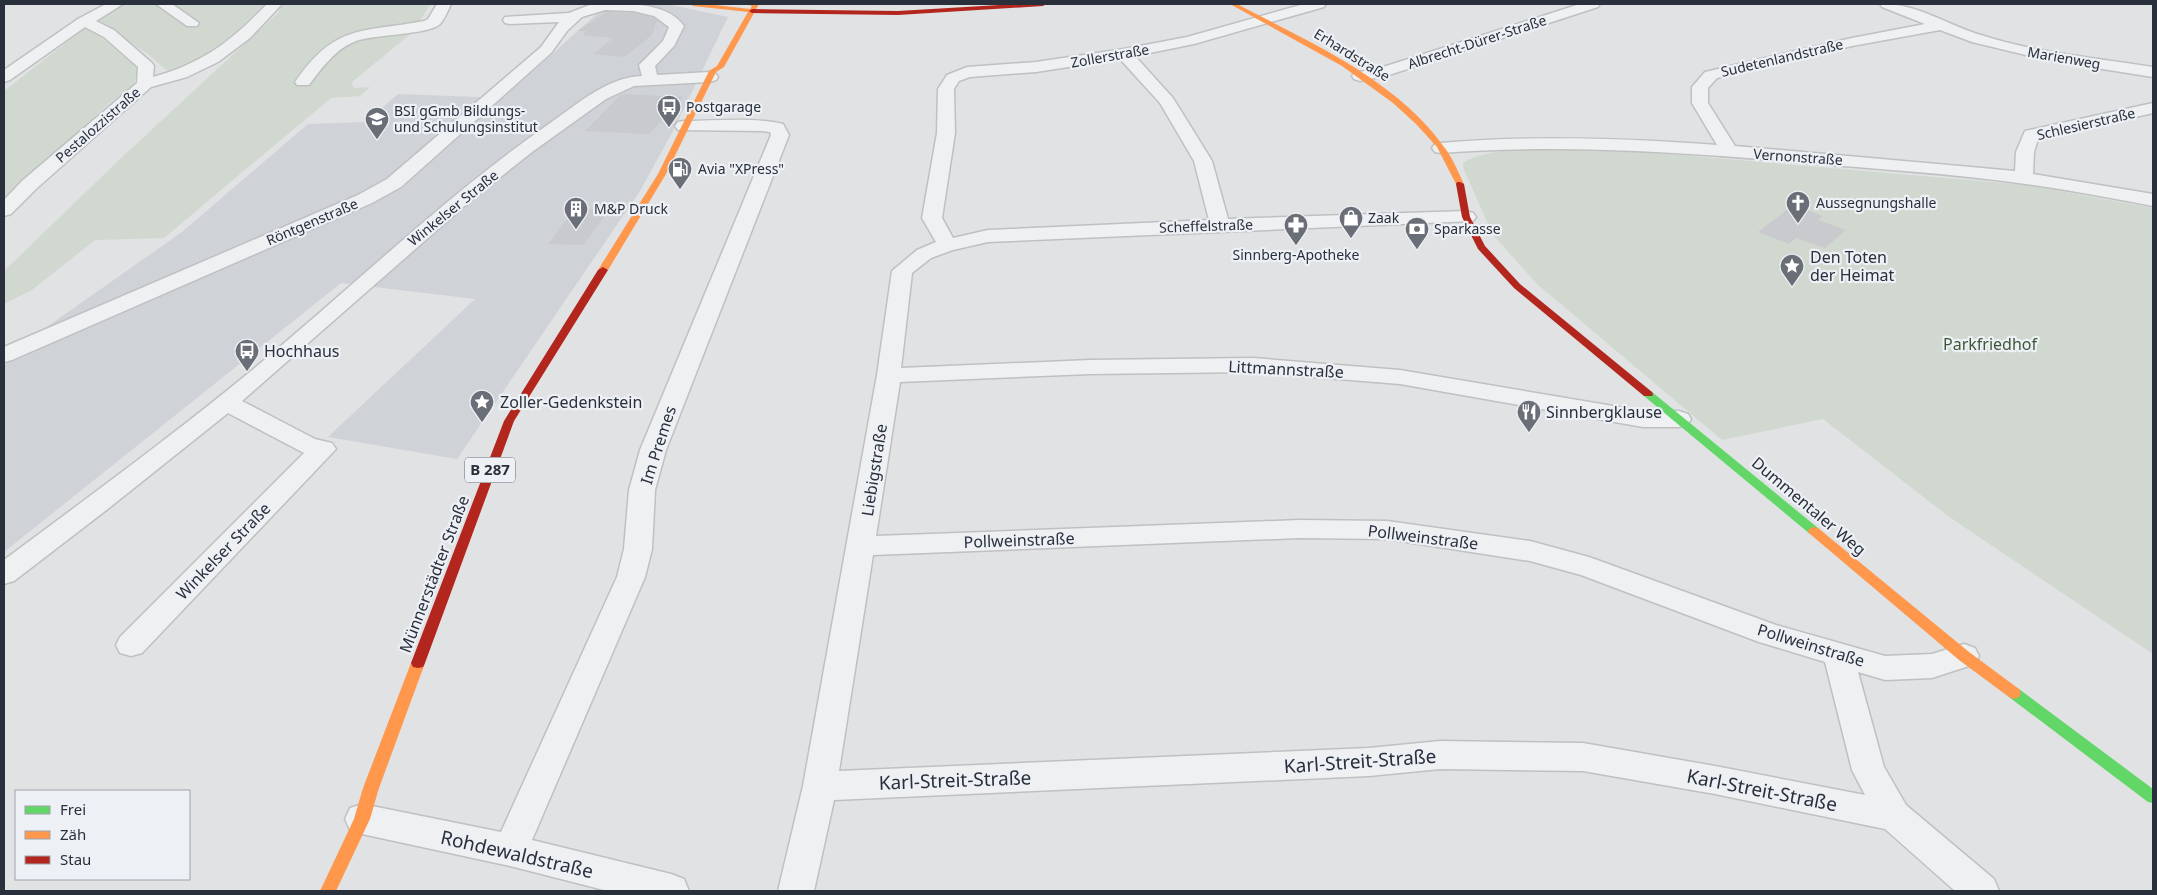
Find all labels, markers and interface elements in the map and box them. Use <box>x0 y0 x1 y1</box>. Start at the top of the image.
street label: Albrecht-Dürer-Straße <box>1405 10 1549 73</box>
street label: Erhardstraße <box>1311 24 1394 85</box>
street label: Sudetenlandstraße <box>1719 34 1845 81</box>
street label: Zollerstraße <box>1069 39 1151 72</box>
street label: Marienweg <box>2026 42 2102 73</box>
street label: Pestalozzistraße <box>51 82 144 167</box>
bus stop icon: Postgarage <box>656 94 682 128</box>
place label: Postgarage <box>686 97 761 116</box>
place label: BSI gGmb Bildungs- und Schulungsinstitut <box>394 101 538 136</box>
street label: Schlesierstraße <box>2035 103 2137 144</box>
school or university icon: BSI gGmb Bildungs- und Schulungsinstitut <box>364 106 390 140</box>
street label: Vernonstraße <box>1753 144 1843 169</box>
fuel station icon: Avia "XPress" <box>667 156 693 190</box>
place label: Avia "XPress" <box>698 159 784 178</box>
street label: Winkelser Straße <box>404 165 502 250</box>
church icon: Aussegnungshalle <box>1785 190 1811 224</box>
place label: Aussegnungshalle <box>1816 193 1937 212</box>
street label: Röntgenstraße <box>263 194 361 249</box>
building icon: M&P Druck <box>563 196 589 230</box>
place label: M&P Druck <box>594 199 668 218</box>
shop icon: Zaak <box>1338 205 1364 239</box>
place label: Zaak <box>1368 208 1400 227</box>
pharmacy icon: Sinnberg-Apotheke <box>1283 212 1309 246</box>
street label: Scheffelstraße <box>1159 214 1253 237</box>
bank icon: Sparkasse <box>1404 216 1430 250</box>
place label: Sparkasse <box>1434 219 1501 238</box>
place label: Sinnberg-Apotheke <box>1233 245 1360 264</box>
place label: Den Toten der Heimat <box>1810 246 1895 286</box>
place icon: Den Toten der Heimat <box>1779 253 1805 287</box>
park label: Parkfriedhof <box>1943 333 2038 355</box>
bus stop icon: Hochhaus <box>234 338 260 372</box>
place label: Hochhaus <box>264 340 340 362</box>
street label: Littmannstraße <box>1228 355 1344 383</box>
place icon: Zoller-Gedenkstein <box>469 389 495 423</box>
place label: Zoller-Gedenkstein <box>500 391 642 413</box>
restaurant icon: Sinnbergklause <box>1516 399 1542 433</box>
place label: Sinnbergklause <box>1546 401 1662 423</box>
street label: Im Premes <box>635 403 681 487</box>
street label: Liebigstraße <box>856 422 892 518</box>
street label: Dummentaler Weg <box>1747 452 1871 560</box>
road number: B 287 <box>465 458 515 482</box>
street label: Münnerstädter Straße <box>394 492 474 656</box>
street label: Winkelser Straße <box>171 498 275 604</box>
street label: Pollweinstraße <box>1367 519 1479 555</box>
street label: Pollweinstraße <box>963 527 1075 553</box>
street label: Pollweinstraße <box>1755 618 1867 672</box>
street label: Karl-Streit-Straße <box>1283 743 1437 779</box>
street label: Karl-Streit-Straße <box>1685 763 1839 817</box>
street label: Karl-Streit-Straße <box>878 764 1032 796</box>
legend <box>15 790 190 880</box>
text: Frei <box>60 799 86 819</box>
text: Zäh <box>60 824 86 844</box>
street label: Rohdewaldstraße <box>438 824 596 884</box>
text: Stau <box>60 849 91 869</box>

